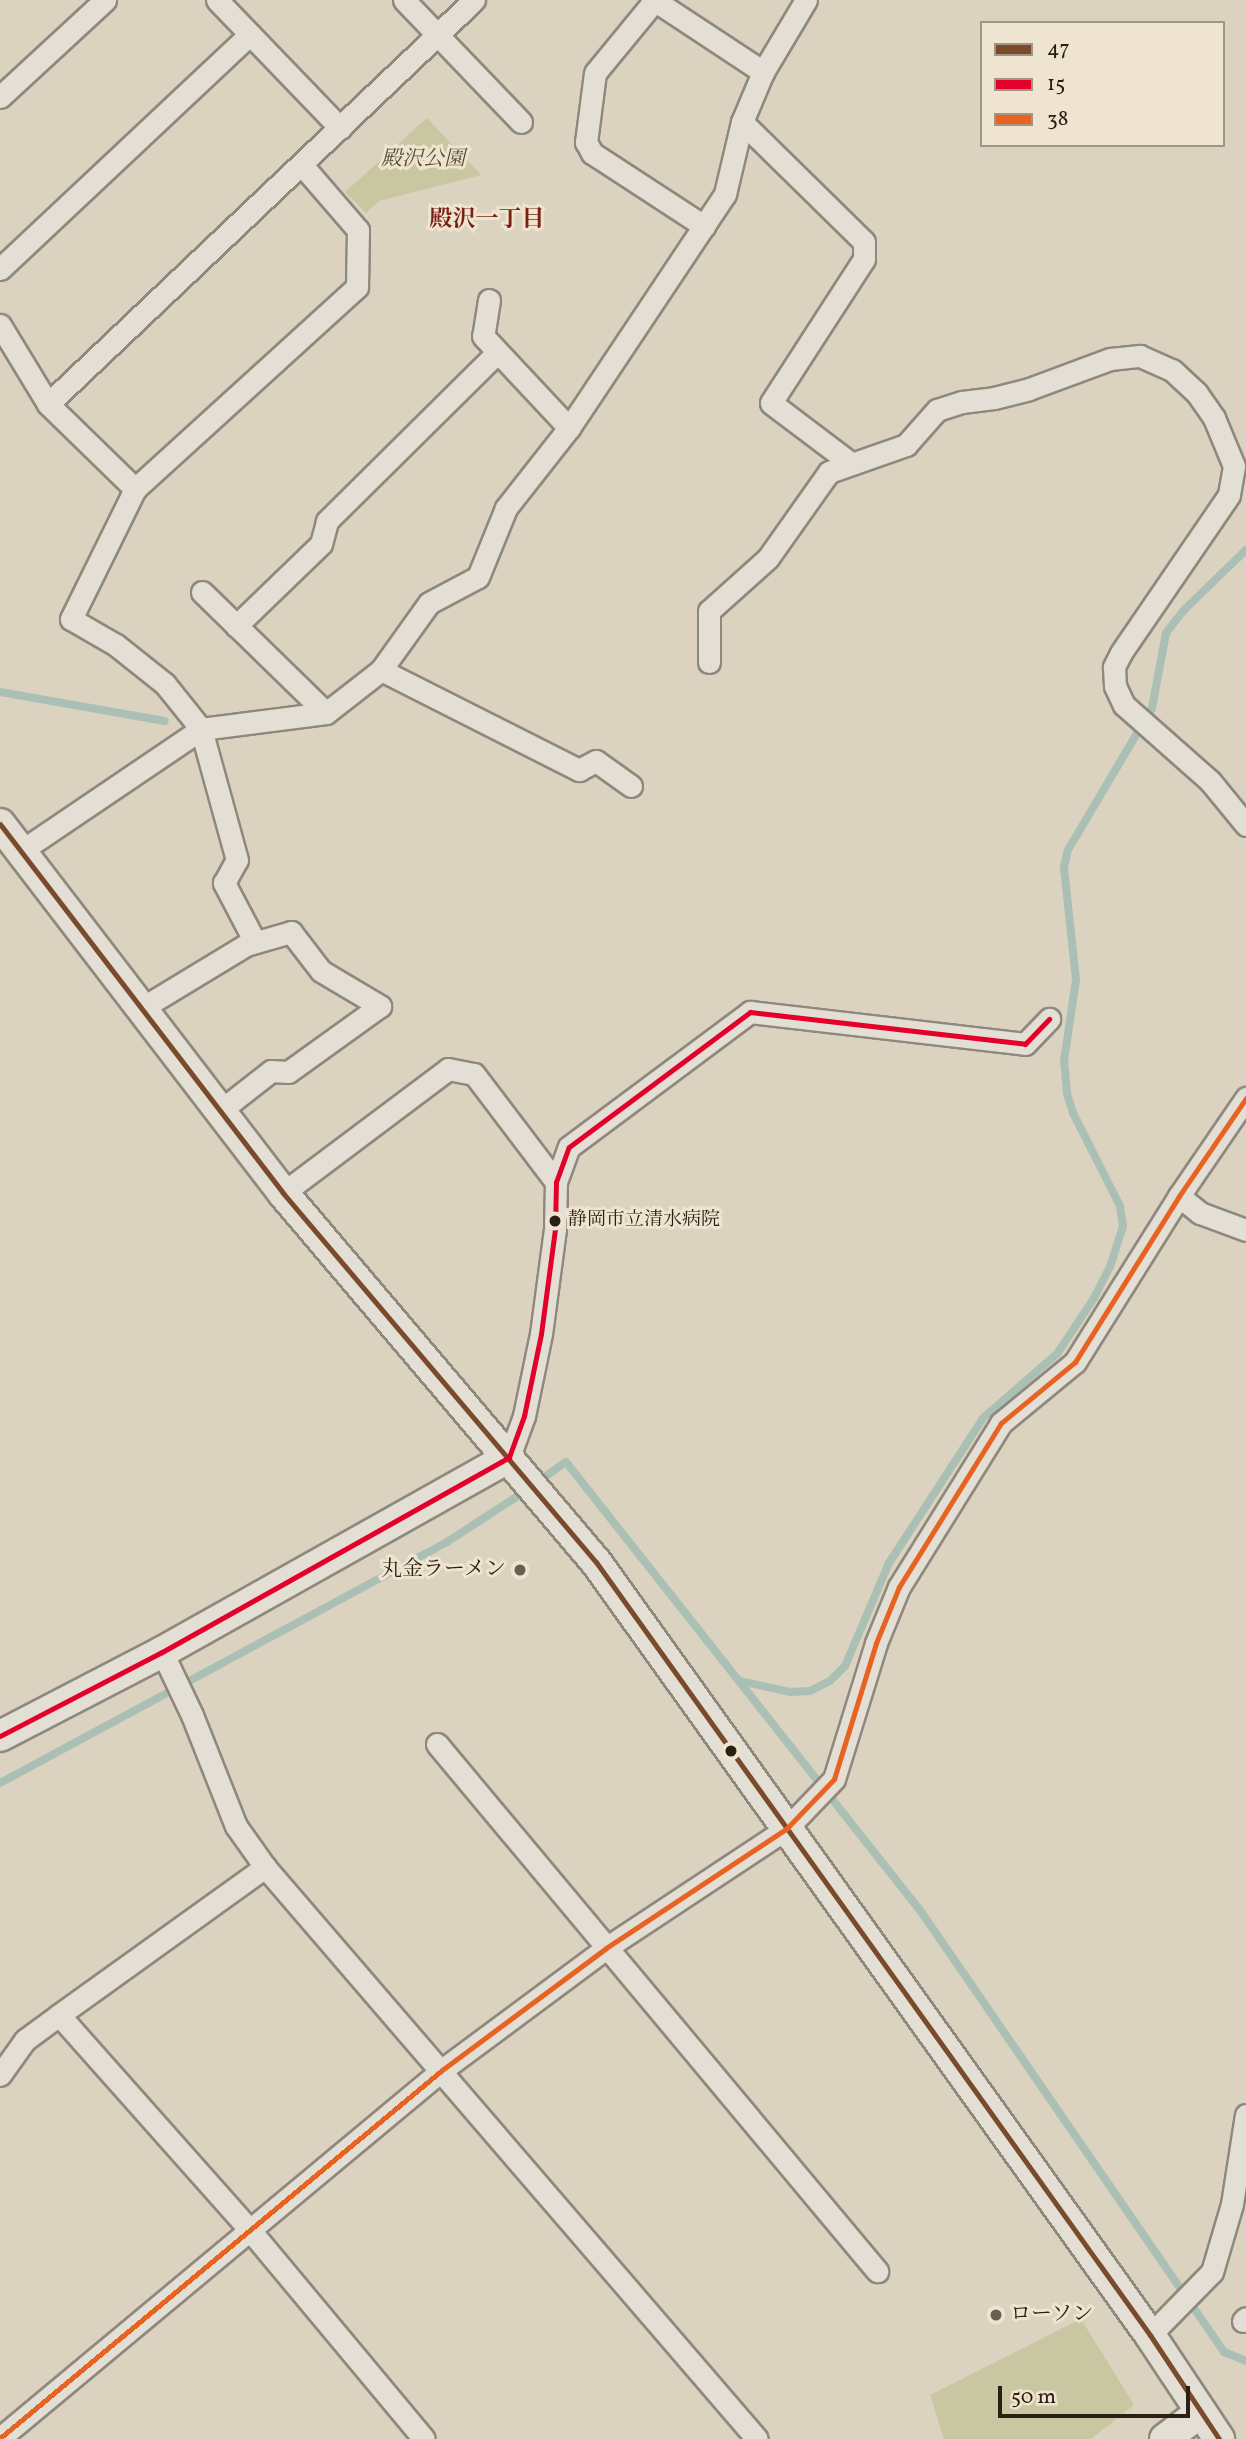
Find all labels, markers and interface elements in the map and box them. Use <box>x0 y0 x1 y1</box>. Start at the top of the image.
legend <box>980 21 1225 147</box>
text: 47 <box>1047 35 1070 64</box>
text: 15 <box>1047 70 1065 99</box>
text: 38 <box>1047 105 1068 134</box>
park label: 殿沢公園 <box>381 147 465 173</box>
district label: 殿沢一丁目 <box>430 206 544 234</box>
place label: 静岡市立清水病院 <box>568 1210 720 1232</box>
marker: 静岡市立清水病院 <box>548 1214 562 1228</box>
place label: 丸金ラーメン <box>380 1557 506 1583</box>
marker: 丸金ラーメン <box>512 1562 528 1578</box>
unlabelled marker <box>724 1744 738 1758</box>
place label: ローソン <box>1010 2302 1094 2328</box>
marker: ローソン <box>988 2307 1004 2323</box>
scale bar <box>1001 2372 1194 2416</box>
text: 50 m <box>1011 2383 1056 2412</box>

